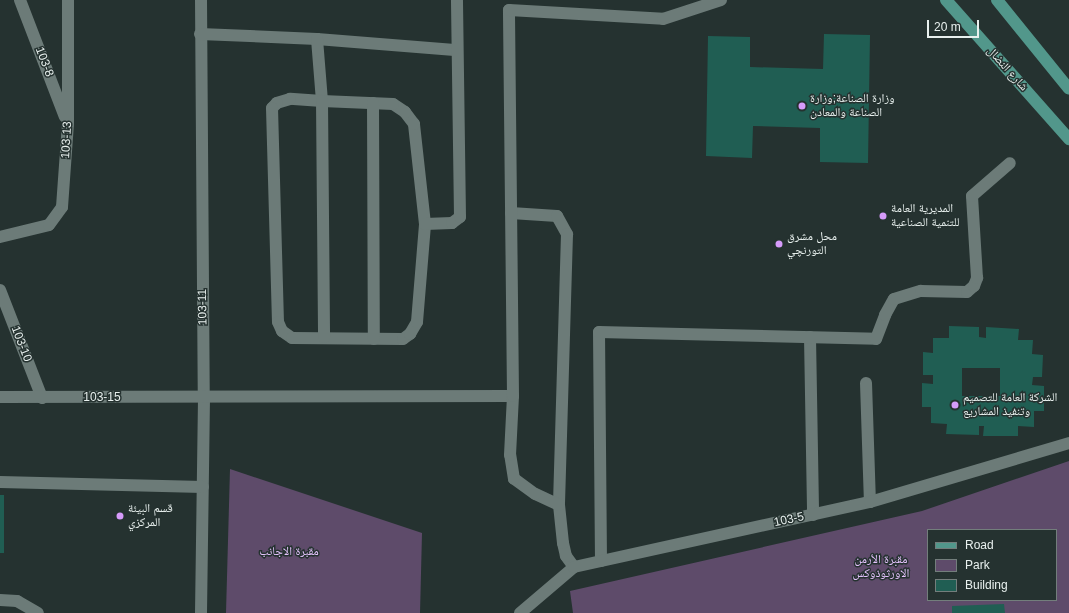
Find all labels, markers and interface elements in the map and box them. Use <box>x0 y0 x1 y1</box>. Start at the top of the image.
scale bar <box>929 12 981 38</box>
text: 20 m <box>934 20 961 34</box>
street label: شارع النضال <box>983 44 1031 94</box>
street label: 103-8 <box>32 45 56 79</box>
place label: وزارة الصناعة;وزارة الصناعة والمعادن <box>810 92 895 120</box>
marker: وزارة الصناعة;وزارة الصناعة والمعادن <box>797 101 807 111</box>
street label: 103-13 <box>59 121 75 159</box>
place label: المديرية العامة للتنمية الصناعية <box>891 202 959 230</box>
marker: المديرية العامة للتنمية الصناعية <box>878 211 888 221</box>
place label: محل مشرق التورنچي <box>787 230 837 258</box>
marker: محل مشرق التورنچي <box>774 239 784 249</box>
street label: 103-11 <box>195 289 211 325</box>
street label: 103-10 <box>8 324 34 364</box>
street label: 103-15 <box>83 391 121 405</box>
place label: الشركة العامة للتصميم وتنفيذ المشاريع <box>963 391 1057 419</box>
marker: الشركة العامة للتصميم وتنفيذ المشاريع <box>950 400 960 410</box>
place label: قسم البيئة المركزي <box>128 502 173 530</box>
street label: 103-5 <box>772 510 806 530</box>
marker: قسم البيئة المركزي <box>115 511 125 521</box>
legend <box>927 529 1057 601</box>
text: Road <box>965 538 994 552</box>
park label: مقبرة الاجانب <box>259 545 319 559</box>
park label: مقبرة الأرمن الاورثوذوكس <box>853 553 909 581</box>
text: Park <box>965 558 990 572</box>
text: Building <box>965 578 1008 592</box>

